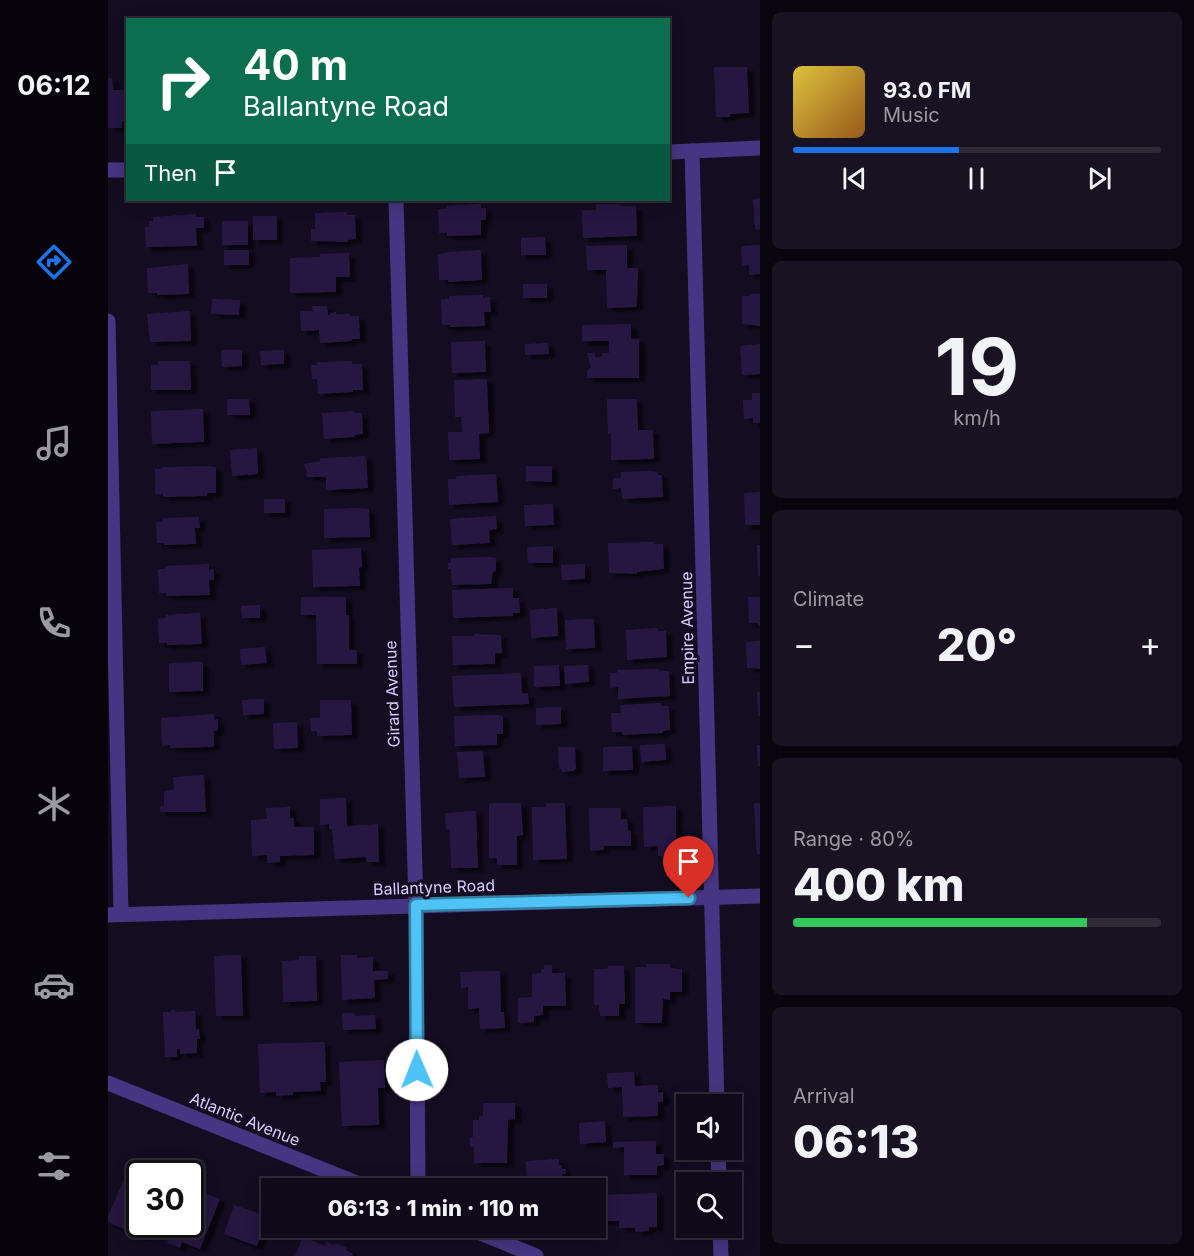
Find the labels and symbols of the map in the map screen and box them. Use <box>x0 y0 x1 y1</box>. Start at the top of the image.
street label: Empire Avenue <box>676 571 698 685</box>
street label: Girard Avenue <box>380 640 404 748</box>
pin <box>663 836 714 898</box>
street label: Ballantyne Road <box>373 875 495 899</box>
position arrow <box>385 1038 449 1102</box>
street label: Atlantic Avenue <box>187 1088 303 1150</box>
speed limit sign: 30 <box>126 1160 204 1238</box>

